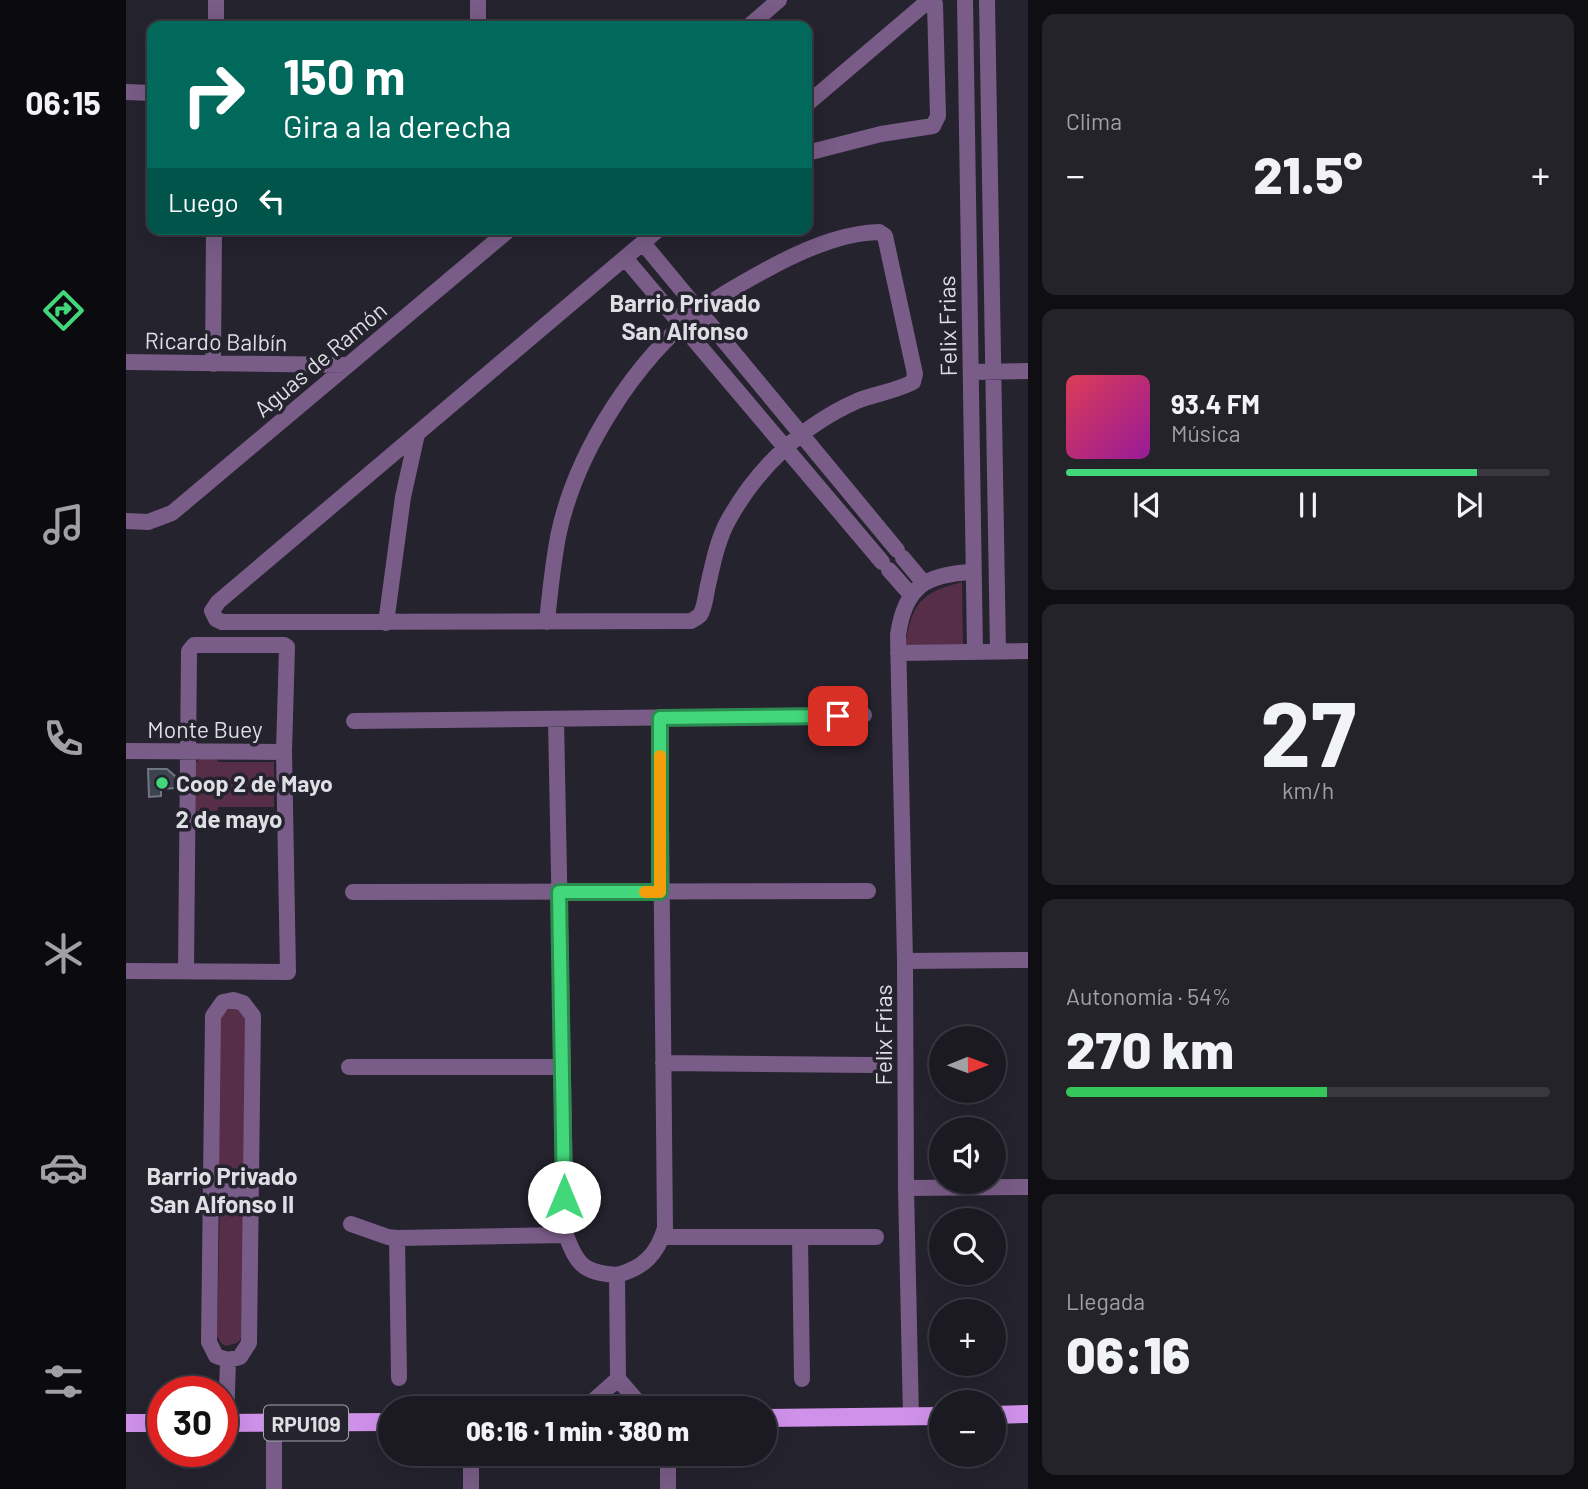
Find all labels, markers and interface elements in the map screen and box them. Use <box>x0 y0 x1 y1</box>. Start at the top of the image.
text: 150 m <box>283 46 405 105</box>
icon: right <box>168 49 259 140</box>
text: 06:15 <box>25 83 101 121</box>
text: Gira a la derecha <box>283 106 511 144</box>
text: Clima <box>1066 107 1122 135</box>
text: 21.5° <box>1253 142 1363 204</box>
text: − <box>1066 151 1085 197</box>
text: + <box>1531 151 1550 197</box>
icon: left <box>253 182 291 220</box>
text: Luego <box>168 186 239 217</box>
street label: Felix Frias <box>932 275 962 377</box>
icon: directions <box>39 286 88 335</box>
district label: Barrio Privado San Alfonso <box>609 288 761 345</box>
street label: Aguas de Ramón <box>248 295 392 423</box>
street label: Ricardo Balbín <box>144 326 288 356</box>
text: 93.4 FM <box>1171 388 1260 419</box>
text: Música <box>1171 419 1240 447</box>
icon: previous <box>1128 486 1166 524</box>
icon: pause <box>1289 486 1327 524</box>
icon: next <box>1450 486 1488 524</box>
icon: music <box>39 500 88 549</box>
text: 27 <box>1260 676 1356 785</box>
pin <box>808 686 868 746</box>
icon: arrive <box>819 697 857 735</box>
icon: phone <box>39 714 88 763</box>
street label: Monte Buey <box>147 715 263 743</box>
place label: Coop 2 de Mayo <box>176 769 333 797</box>
marker: Coop 2 de Mayo <box>154 775 170 791</box>
text: km/h <box>1282 776 1334 804</box>
district label: 2 de mayo <box>176 804 282 833</box>
icon: climate <box>39 929 88 978</box>
text: Autonomía · 54% <box>1066 982 1231 1010</box>
street label: Felix Frias <box>869 985 897 1085</box>
text: 270 km <box>1066 1017 1234 1079</box>
north arrow <box>929 1026 1006 1102</box>
map controls <box>929 1026 1006 1467</box>
button: sound <box>929 1117 1006 1194</box>
icon: car <box>39 1143 88 1192</box>
position arrow <box>527 1160 601 1234</box>
district label: Barrio Privado San Alfonso II <box>146 1161 298 1218</box>
button: search <box>929 1208 1006 1285</box>
text: Llegada <box>1066 1287 1145 1315</box>
button: + <box>929 1299 1006 1376</box>
text: 06:16 <box>1066 1322 1190 1384</box>
icon: filters <box>39 1357 88 1406</box>
speed limit sign: 30 <box>147 1376 238 1467</box>
button: − <box>929 1390 1006 1467</box>
road number: RPU109 <box>264 1406 348 1440</box>
text: 06:16 · 1 min · 380 m <box>466 1415 689 1446</box>

